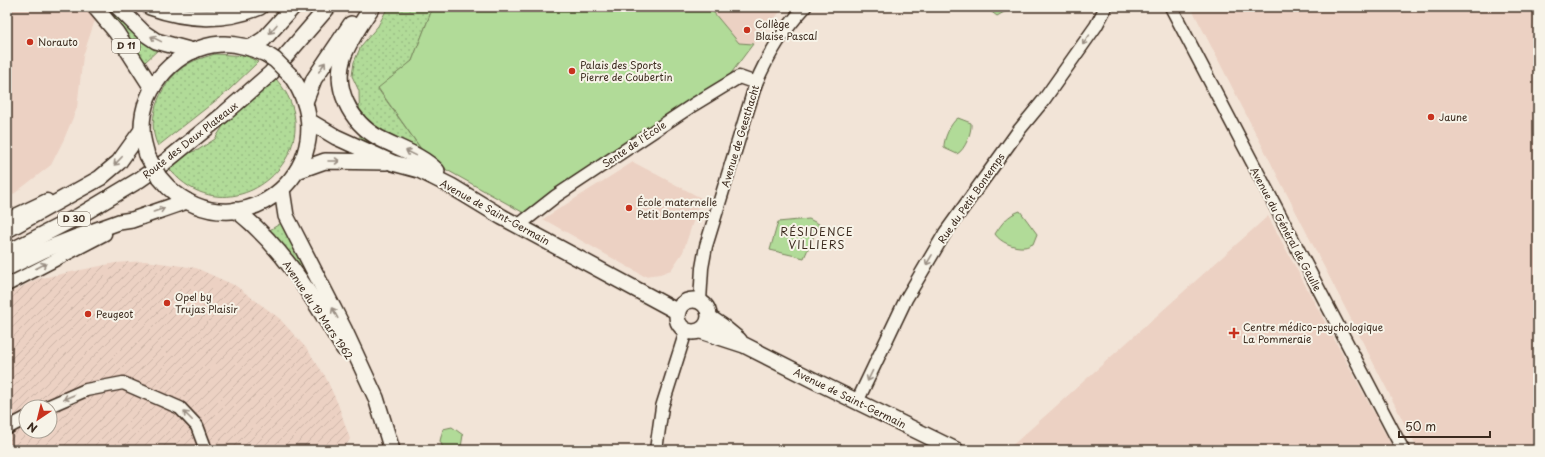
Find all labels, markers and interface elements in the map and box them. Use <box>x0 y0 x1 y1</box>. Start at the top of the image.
place label: Collège Blaise Pascal <box>755 16 818 43</box>
one-way arrow <box>268 24 277 34</box>
marker: Collège Blaise Pascal <box>742 25 752 35</box>
place label: Norauto <box>38 34 78 49</box>
one-way arrow <box>150 35 162 43</box>
one-way arrow <box>1082 35 1090 46</box>
marker: Norauto <box>25 37 35 47</box>
road number: D 11 <box>112 39 140 53</box>
place label: Palais des Sports Pierre de Coubertin <box>580 57 673 84</box>
one-way arrow <box>318 61 326 73</box>
marker: Palais des Sports Pierre de Coubertin <box>567 66 577 76</box>
street label: Avenue de Geesthacht <box>717 83 762 189</box>
street label: Route des Deux Plateaux <box>139 98 241 182</box>
place label: Jaune <box>1439 109 1468 124</box>
marker: Jaune <box>1426 112 1436 122</box>
street label: Sente de l'École <box>599 116 669 171</box>
one-way arrow <box>405 149 417 156</box>
street label: Rue du Petit Bontemps <box>934 149 1008 246</box>
one-way arrow <box>114 156 123 166</box>
one-way arrow <box>327 157 340 165</box>
street label: Avenue du Général de Gaulle <box>1247 164 1326 294</box>
street label: Avenue de Saint-Germain <box>438 175 553 248</box>
place label: École maternelle Petit Bontemps <box>637 194 718 221</box>
marker: École maternelle Petit Bontemps <box>624 203 634 213</box>
one-way arrow <box>153 206 165 214</box>
road number: D 30 <box>58 212 90 226</box>
district label: RÉSIDENCE VILLIERS <box>780 223 854 253</box>
one-way arrow <box>925 254 933 266</box>
street label: Avenue du 19 Mars 1962 <box>280 257 357 362</box>
one-way arrow <box>35 262 47 270</box>
place label: Opel by Trujas Plaisir <box>175 289 238 316</box>
marker: Opel by Trujas Plaisir <box>162 298 172 308</box>
place label: Peugeot <box>96 306 133 321</box>
one-way arrow <box>331 307 339 319</box>
marker: Peugeot <box>83 309 93 319</box>
place label: Centre médico-psychologique La Pommeraie <box>1243 319 1384 346</box>
marker: Centre médico-psychologique La Pommeraie <box>1228 327 1240 339</box>
street label: Avenue de Saint-Germain <box>792 364 909 431</box>
one-way arrow <box>866 369 873 381</box>
one-way arrow <box>63 394 75 401</box>
north arrow <box>18 399 58 439</box>
one-way arrow <box>183 411 193 421</box>
scale bar <box>1399 413 1490 439</box>
text: 50 m <box>1405 417 1436 435</box>
text: N <box>23 418 40 437</box>

